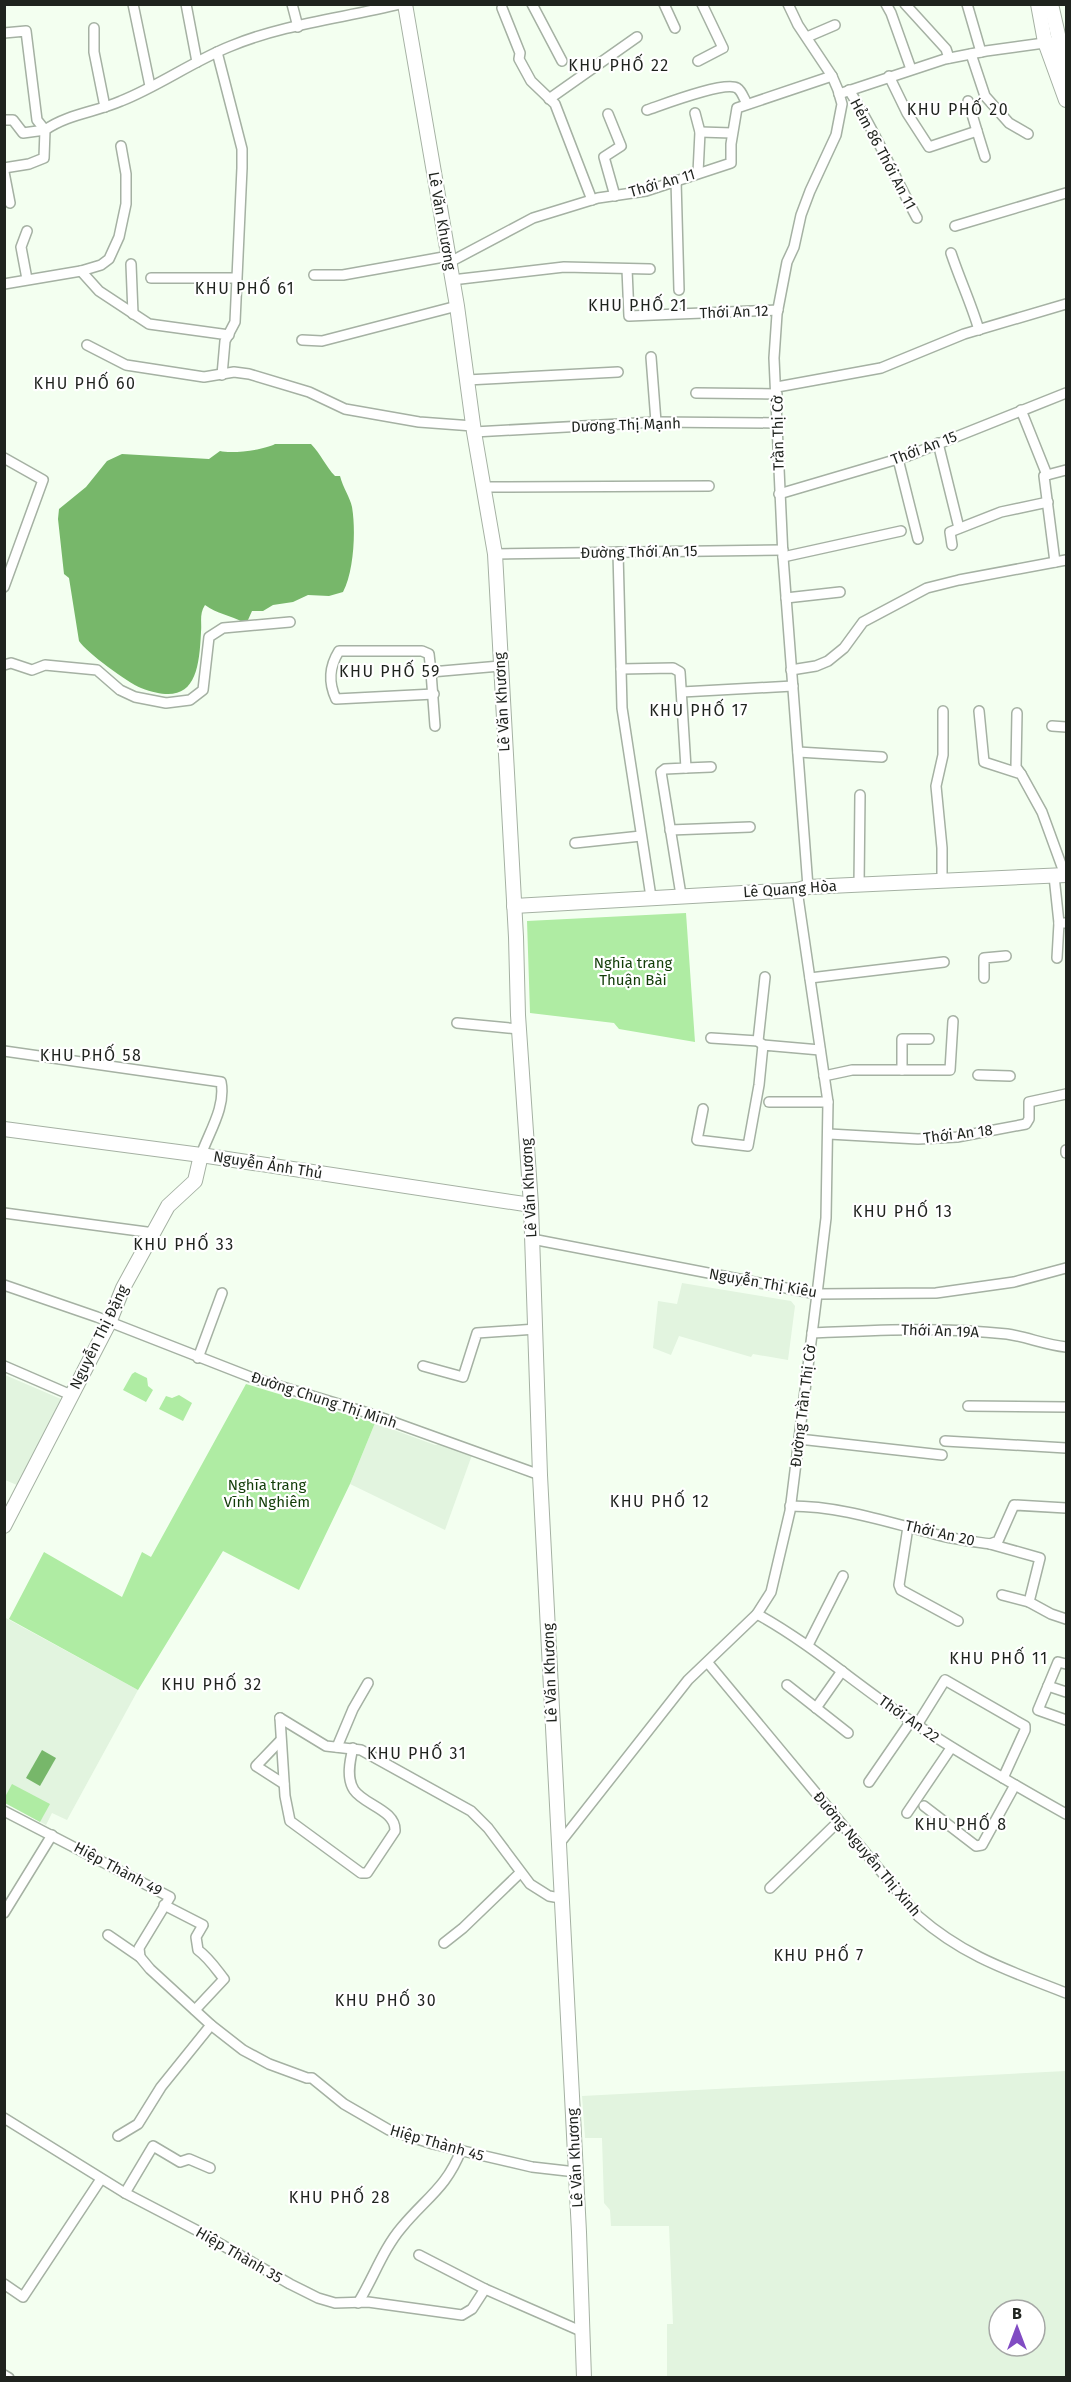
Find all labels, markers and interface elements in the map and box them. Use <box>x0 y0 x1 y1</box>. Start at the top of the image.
district label: KHU PHỐ 22 <box>568 53 670 75</box>
street label: Hẻm 86 Thới An 11 <box>846 95 920 213</box>
district label: KHU PHỐ 20 <box>907 97 1009 119</box>
street label: Thới An 11 <box>627 165 697 201</box>
street label: Lê Văn Khương <box>424 170 460 272</box>
district label: KHU PHỐ 61 <box>195 276 295 298</box>
district label: KHU PHỐ 21 <box>588 293 688 315</box>
street label: Thới An 12 <box>699 302 769 322</box>
district label: KHU PHỐ 60 <box>33 371 137 393</box>
street label: Trần Thị Cờ <box>768 395 788 471</box>
street label: Dương Thị Mạnh <box>571 414 681 436</box>
street label: Thới An 15 <box>889 427 959 469</box>
street label: Đường Thới An 15 <box>580 542 698 562</box>
street label: Lê Văn Khương <box>490 652 514 752</box>
district label: KHU PHỐ 59 <box>339 659 441 681</box>
district label: KHU PHỐ 17 <box>649 698 749 720</box>
street label: Lê Quang Hòa <box>742 877 838 901</box>
park label: Nghĩa trang Thuận Bài <box>594 954 673 989</box>
district label: KHU PHỐ 58 <box>40 1043 142 1065</box>
street label: Thới An 18 <box>922 1121 994 1147</box>
street label: Lê Văn Khương <box>517 1138 541 1238</box>
street label: Nguyễn Ảnh Thủ <box>212 1146 324 1183</box>
district label: KHU PHỐ 13 <box>853 1199 953 1221</box>
district label: KHU PHỐ 33 <box>133 1232 235 1254</box>
street label: Nguyễn Thị Kiêu <box>707 1265 819 1301</box>
street label: Nguyễn Thị Đặng <box>66 1282 132 1392</box>
street label: Thới An 19A <box>901 1321 980 1341</box>
street label: Đường Trần Thị Cờ <box>787 1344 819 1468</box>
street label: Đường Chung Thị Minh <box>249 1368 399 1432</box>
park label: Nghĩa trang Vĩnh Nghiêm <box>224 1476 310 1511</box>
district label: KHU PHỐ 12 <box>610 1489 710 1511</box>
street label: Thới An 20 <box>903 1516 977 1550</box>
street label: Lê Văn Khương <box>539 1623 561 1723</box>
district label: KHU PHỐ 11 <box>949 1646 1049 1668</box>
district label: KHU PHỐ 32 <box>161 1672 263 1694</box>
street label: Thới An 22 <box>875 1692 943 1746</box>
district label: KHU PHỐ 31 <box>367 1741 467 1763</box>
street label: Đường Nguyễn Thị Xinh <box>809 1788 925 1920</box>
district label: KHU PHỐ 8 <box>915 1812 1007 1834</box>
street label: Hiệp Thành 49 <box>71 1838 165 1900</box>
district label: KHU PHỐ 7 <box>773 1943 865 1965</box>
district label: KHU PHỐ 30 <box>335 1988 437 2010</box>
street label: Lê Văn Khương <box>563 2108 587 2208</box>
street label: Hiệp Thành 45 <box>388 2121 486 2165</box>
district label: KHU PHỐ 28 <box>289 2185 391 2207</box>
street label: Hiệp Thành 35 <box>193 2223 285 2287</box>
north arrow <box>987 2298 1047 2358</box>
text: B <box>1012 2304 1022 2323</box>

